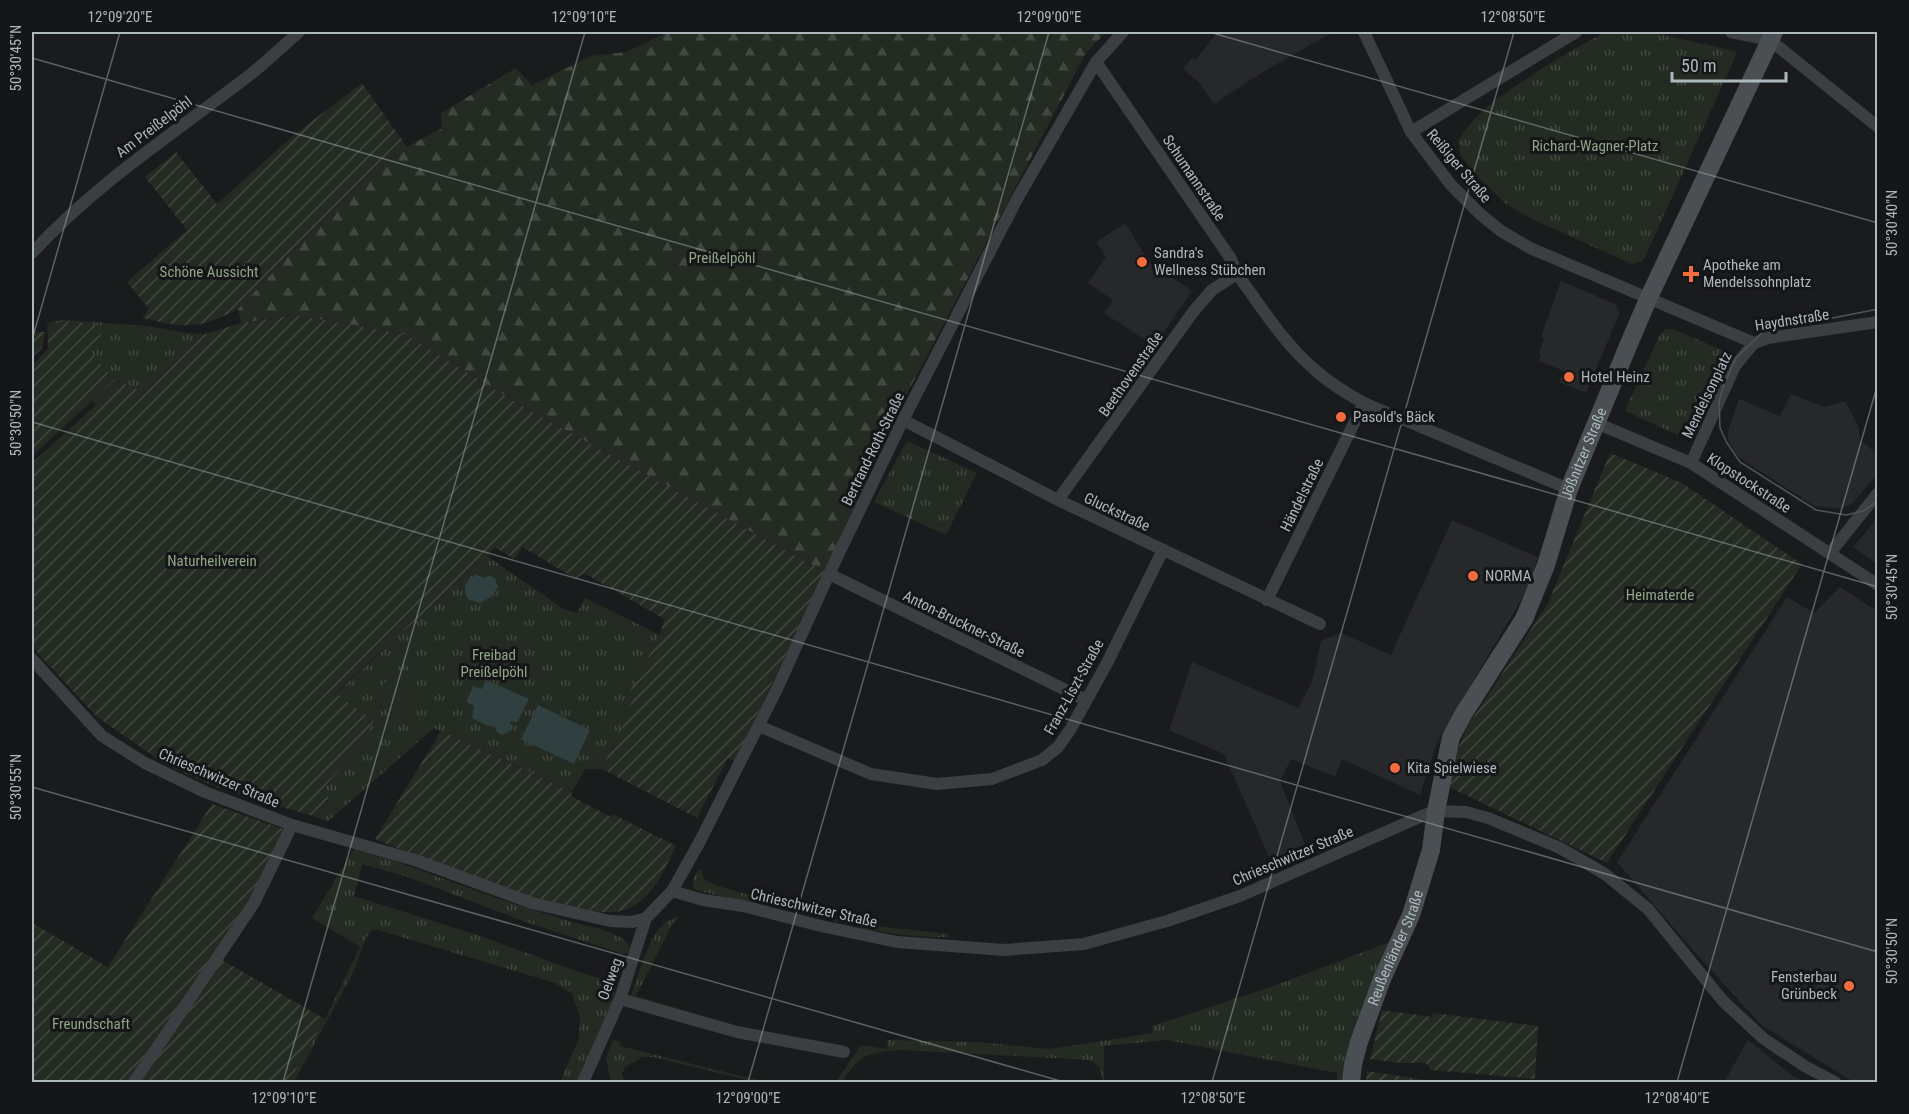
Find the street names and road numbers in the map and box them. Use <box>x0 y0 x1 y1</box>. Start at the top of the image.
street label: Am Preißelpöhl <box>112 93 196 161</box>
street label: Reißiger Straße <box>1423 125 1495 207</box>
street label: Schumannstraße <box>1159 132 1229 224</box>
street label: Haydnstraße <box>1754 305 1830 335</box>
street label: Beethovenstraße <box>1095 328 1167 420</box>
street label: Mendelsonplatz <box>1678 349 1736 441</box>
street label: Bertrand-Roth-Straße <box>838 389 908 509</box>
street label: Jößnitzer Straße <box>1557 405 1611 502</box>
street label: Klopstockstraße <box>1704 449 1794 517</box>
street label: Händelstraße <box>1277 455 1327 535</box>
street label: Gluckstraße <box>1081 489 1153 535</box>
street label: Anton-Bruckner-Straße <box>900 587 1028 661</box>
street label: Franz-Liszt-Straße <box>1040 636 1108 738</box>
street label: Chrieschwitzer Straße <box>156 744 282 812</box>
street label: Chrieschwitzer Straße <box>1230 822 1356 890</box>
street label: Chrieschwitzer Straße <box>749 885 879 931</box>
street label: Reußenländer Straße <box>1364 888 1427 1008</box>
street label: Oelweg <box>594 955 626 1003</box>

